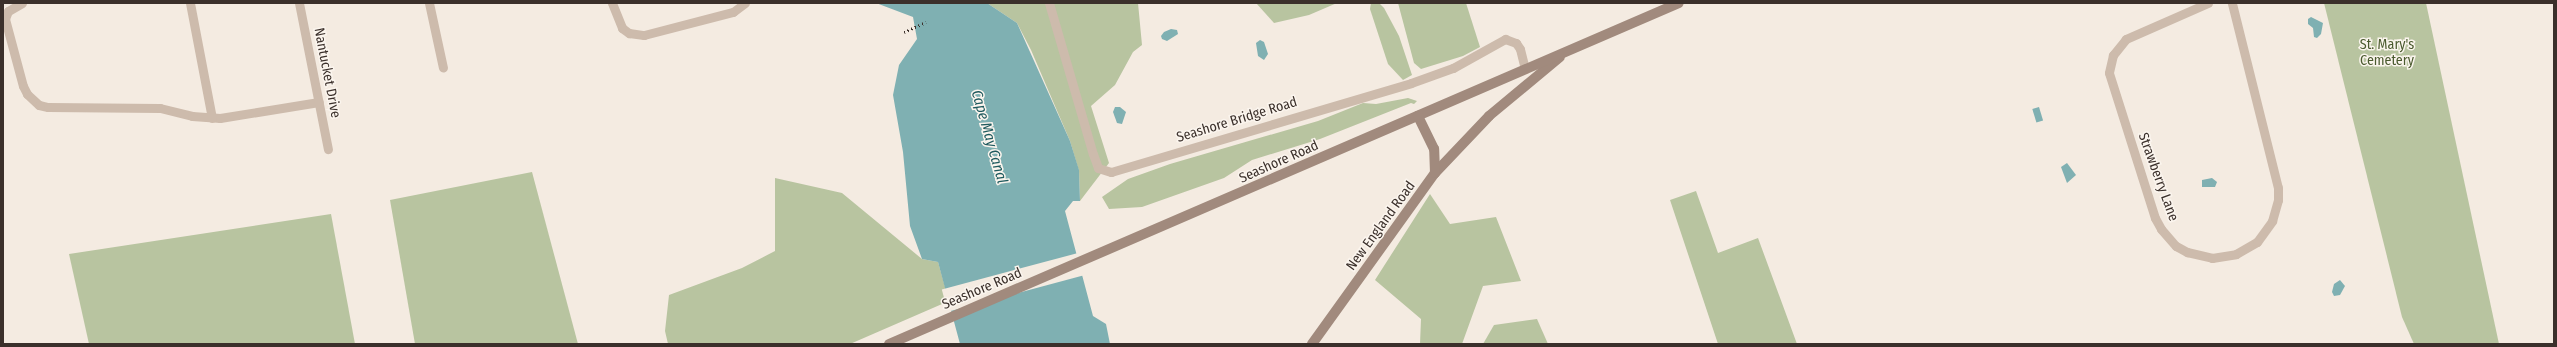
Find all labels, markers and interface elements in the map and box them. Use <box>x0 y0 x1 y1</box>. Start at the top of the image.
street label: Nantucket Drive <box>310 27 344 119</box>
park label: St. Mary's Cemetery <box>2360 37 2414 70</box>
water label: Cape May Canal <box>967 88 1011 186</box>
street label: Seashore Bridge Road <box>1175 94 1299 146</box>
street label: Strawberry Lane <box>2134 130 2182 224</box>
street label: Seashore Road <box>1237 137 1321 187</box>
street label: New England Road <box>1343 178 1419 274</box>
street label: Seashore Road <box>940 265 1024 313</box>

